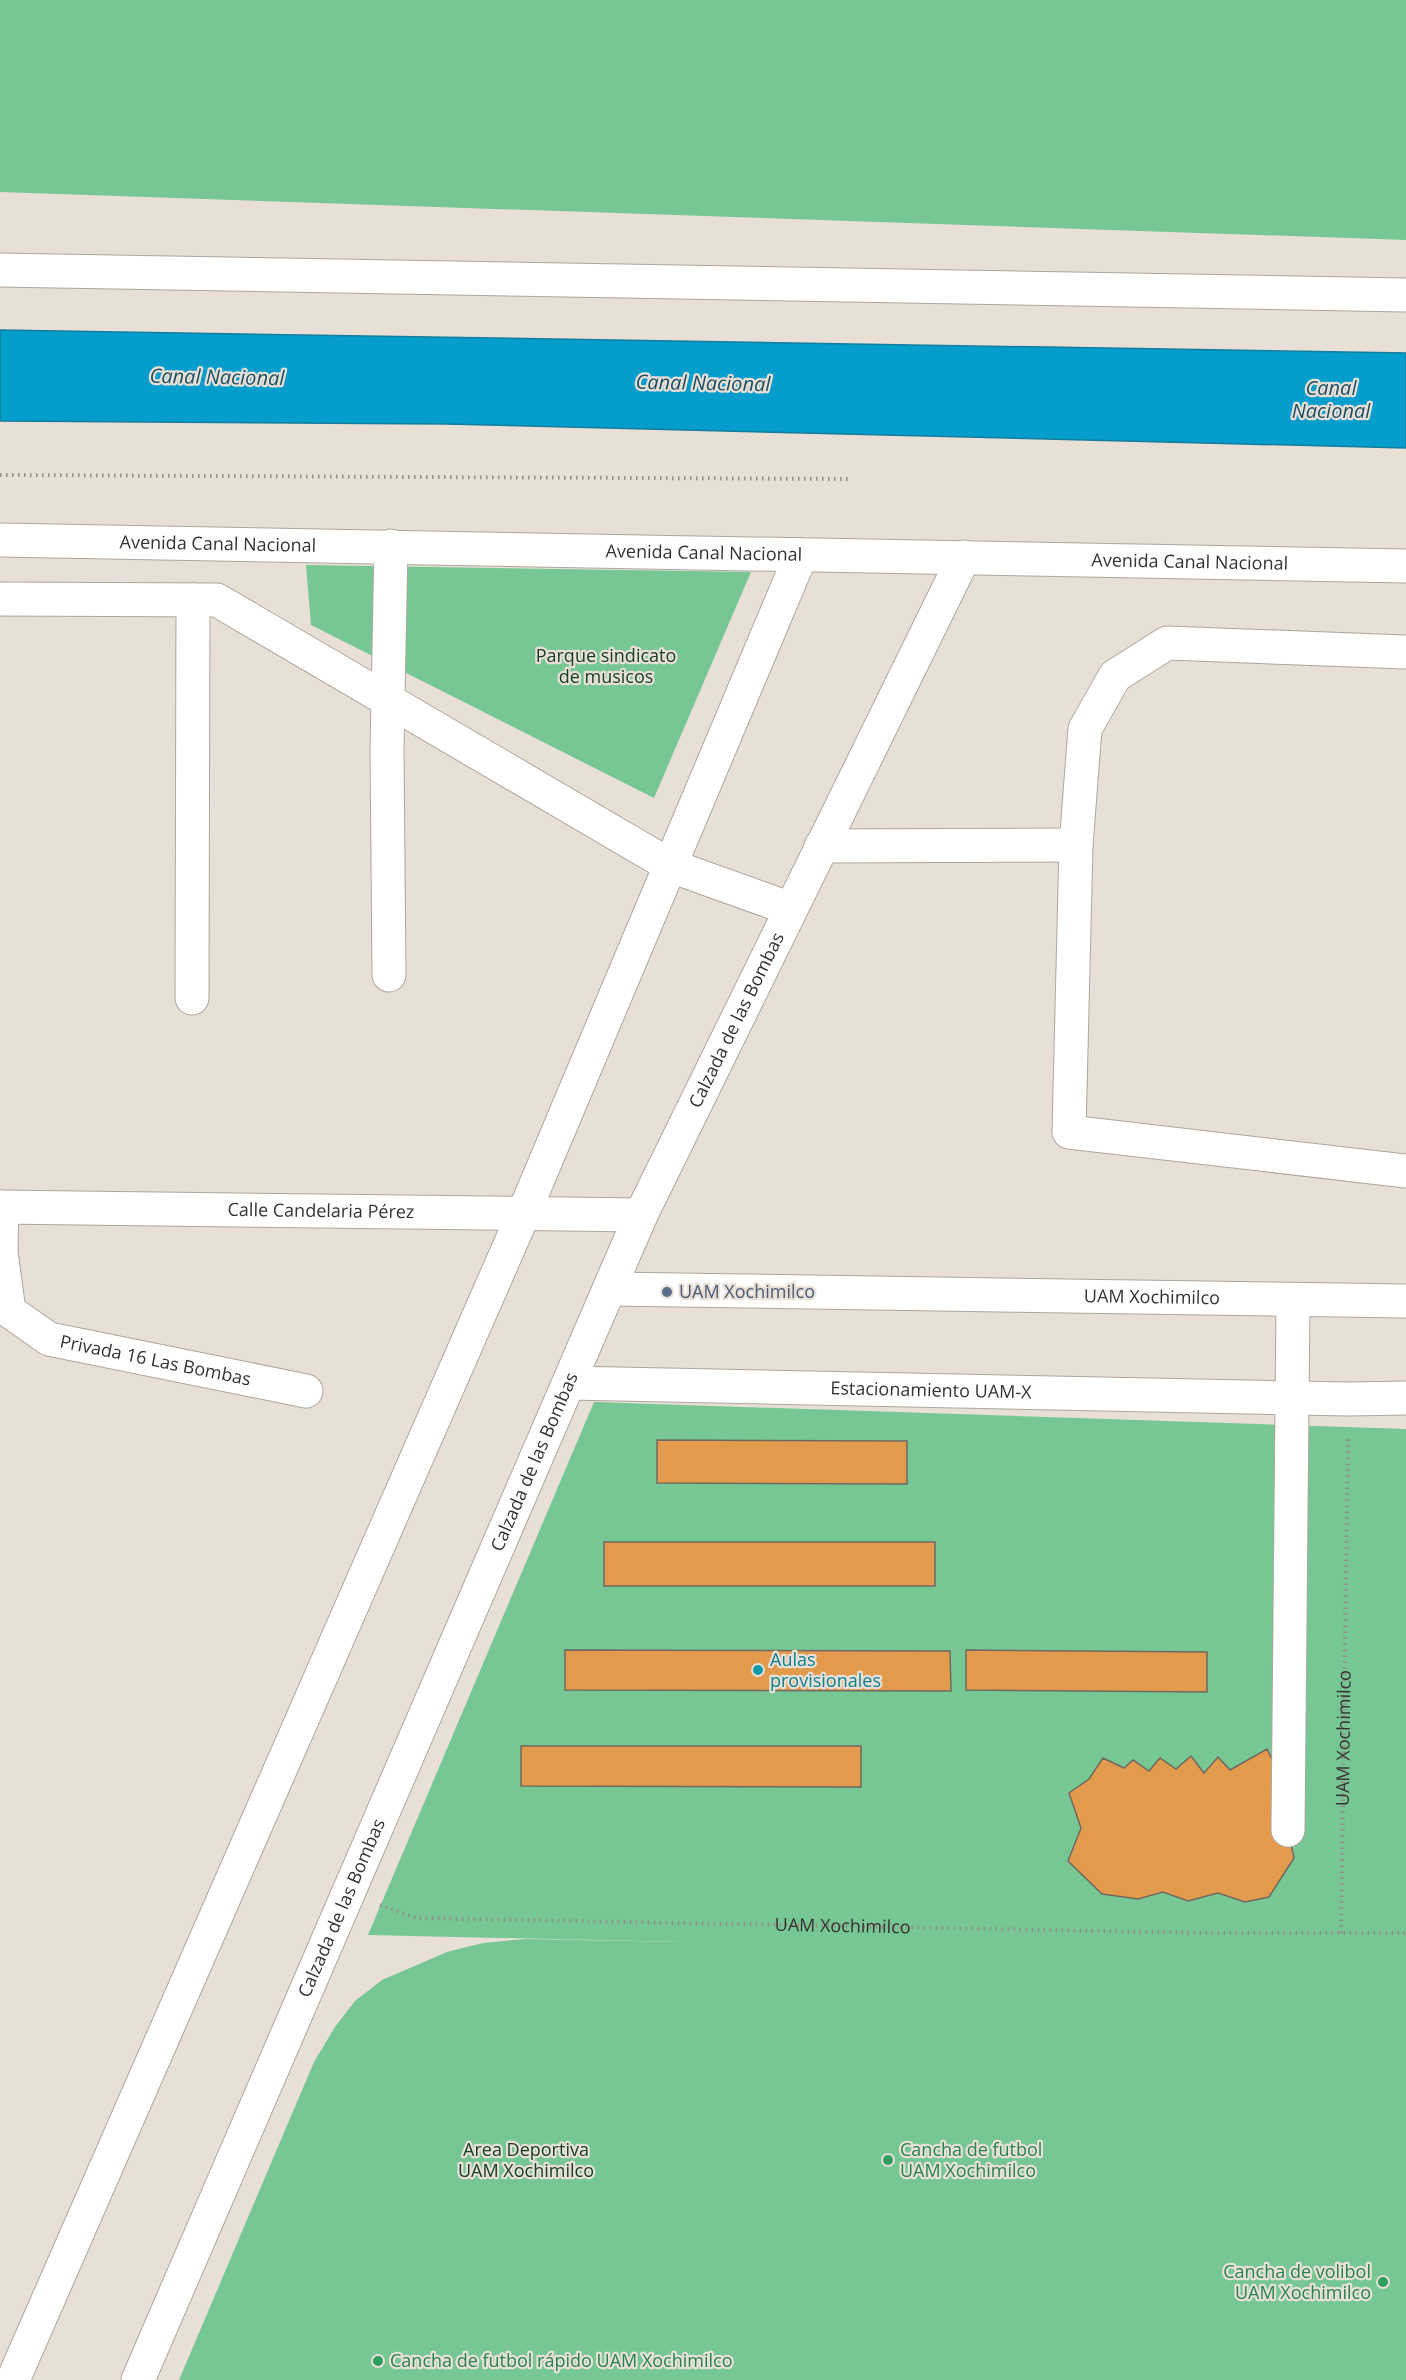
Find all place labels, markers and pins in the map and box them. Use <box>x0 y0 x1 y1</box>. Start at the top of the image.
place label: UAM Xochimilco <box>679 1279 815 1303</box>
marker: UAM Xochimilco <box>660 1285 674 1299</box>
place label: Aulas provisionales <box>770 1647 881 1692</box>
marker: Aulas provisionales <box>751 1663 765 1677</box>
place label: Cancha de futbol UAM Xochimilco <box>900 2137 1042 2182</box>
marker: Cancha de futbol UAM Xochimilco <box>881 2153 895 2167</box>
place label: Cancha de volibol UAM Xochimilco <box>1223 2259 1371 2304</box>
marker: Cancha de volibol UAM Xochimilco <box>1376 2275 1390 2289</box>
place label: Cancha de futbol rápido UAM Xochimilco <box>390 2348 733 2372</box>
marker: Cancha de futbol rápido UAM Xochimilco <box>371 2354 385 2368</box>

